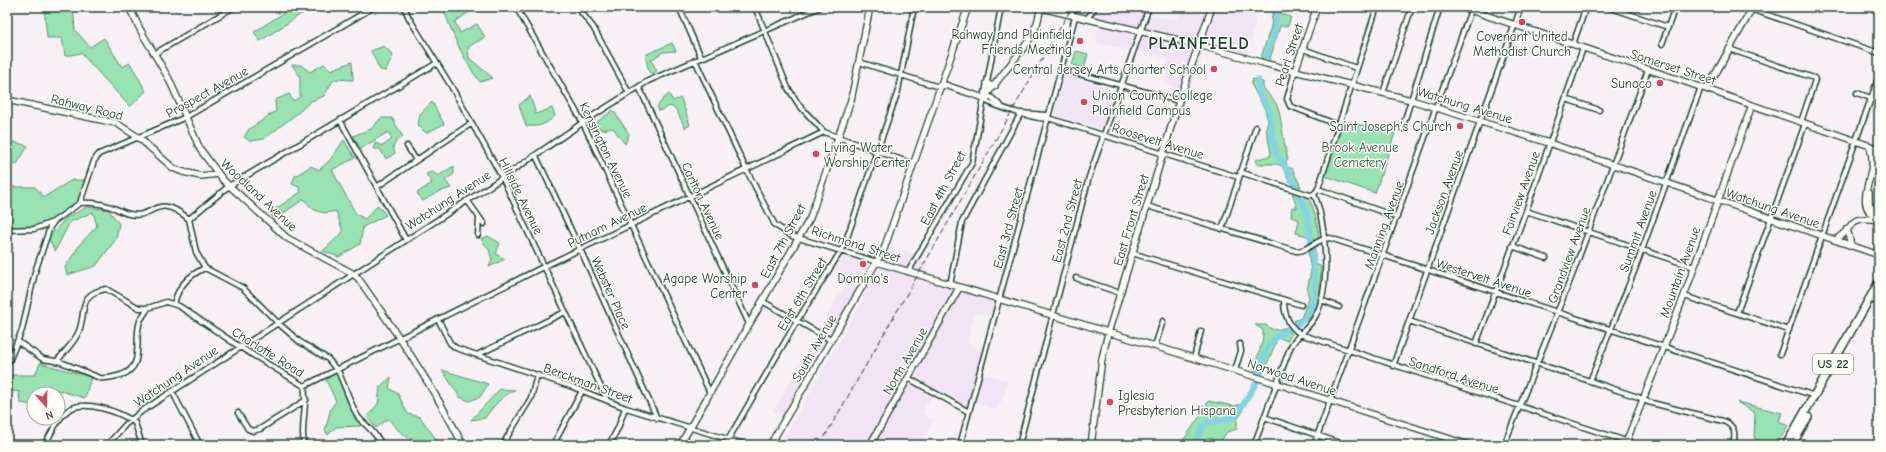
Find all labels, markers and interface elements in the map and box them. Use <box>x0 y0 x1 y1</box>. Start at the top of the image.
marker: Covenant United Methodist Church <box>1517 17 1527 27</box>
street label: Pearl Street <box>1272 21 1307 88</box>
place label: Rahway and Plainfield Friends Meeting <box>951 27 1072 57</box>
place label: Covenant United Methodist Church <box>1473 29 1571 59</box>
district label: PLAINFIELD <box>1148 34 1250 53</box>
marker: Rahway and Plainfield Friends Meeting <box>1075 36 1085 46</box>
street label: Somerset Street <box>1628 46 1719 88</box>
place label: Central Jersey Arts Charter School <box>1013 62 1206 77</box>
street label: Prospect Avenue <box>163 63 251 121</box>
marker: Central Jersey Arts Charter School <box>1209 64 1219 74</box>
place label: Sunoco <box>1611 76 1652 91</box>
marker: Sunoco <box>1655 78 1665 88</box>
street label: Watchung Avenue <box>1416 83 1515 127</box>
place label: Union County College Plainfield Campus <box>1092 88 1213 118</box>
street label: Rahway Road <box>49 91 125 123</box>
marker: Union County College Plainfield Campus <box>1079 97 1089 107</box>
street label: Kensington Avenue <box>576 100 636 201</box>
place label: Saint Joseph's Church <box>1330 119 1452 134</box>
street label: Roosevelt Avenue <box>1110 120 1206 162</box>
marker: Saint Joseph's Church <box>1455 121 1465 131</box>
place label: Living Water Worship Center <box>824 140 911 170</box>
park label: Brook Avenue Cemetery <box>1322 140 1399 170</box>
street label: East 4th Street <box>917 147 969 228</box>
street label: Jackson Avenue <box>1422 147 1466 236</box>
marker: Living Water Worship Center <box>811 149 821 159</box>
street label: Fairview Avenue <box>1499 149 1543 237</box>
street label: Hillside Avenue <box>496 155 546 237</box>
street label: Woodland Avenue <box>218 156 301 235</box>
street label: Carlton Avenue <box>678 160 728 243</box>
street label: Watchung Avenue <box>403 167 494 233</box>
street label: East Front Street <box>1110 171 1152 268</box>
street label: East 2nd Street <box>1049 176 1086 264</box>
street label: Manning Avenue <box>1361 178 1407 271</box>
street label: East 3rd Street <box>990 185 1026 270</box>
street label: Watchung Avenue <box>1724 185 1822 231</box>
street label: Summit Avenue <box>1616 188 1660 274</box>
street label: Putnam Avenue <box>565 199 649 251</box>
street label: East 7th Street <box>757 200 809 281</box>
street label: Grandview Avenue <box>1545 204 1594 305</box>
street label: Richmond Street <box>810 223 904 266</box>
street label: Mountain Avenue <box>1657 224 1704 320</box>
street label: Webster Place <box>588 254 634 332</box>
street label: East 6th Street <box>774 254 830 333</box>
street label: Westervelt Avenue <box>1434 255 1534 301</box>
marker: Domino's <box>858 259 868 269</box>
place label: Agape Worship Center <box>663 271 748 301</box>
place label: Domino's <box>838 271 888 286</box>
marker: Agape Worship Center <box>750 280 760 290</box>
street label: South Avenue <box>789 311 840 384</box>
street label: Charlotte Road <box>229 324 307 380</box>
street label: North Avenue <box>880 324 931 397</box>
street label: Watchung Avenue <box>131 342 221 410</box>
street label: Sandford Avenue <box>1407 353 1501 397</box>
road number: US 22 <box>1813 354 1853 374</box>
street label: Norwood Avenue <box>1246 356 1339 399</box>
street label: Berckman Street <box>542 360 636 406</box>
north arrow <box>26 386 66 426</box>
place label: Iglesia Presbyterian Hispana <box>1118 388 1236 418</box>
marker: Iglesia Presbyterian Hispana <box>1105 397 1115 407</box>
text: N <box>44 408 55 422</box>

